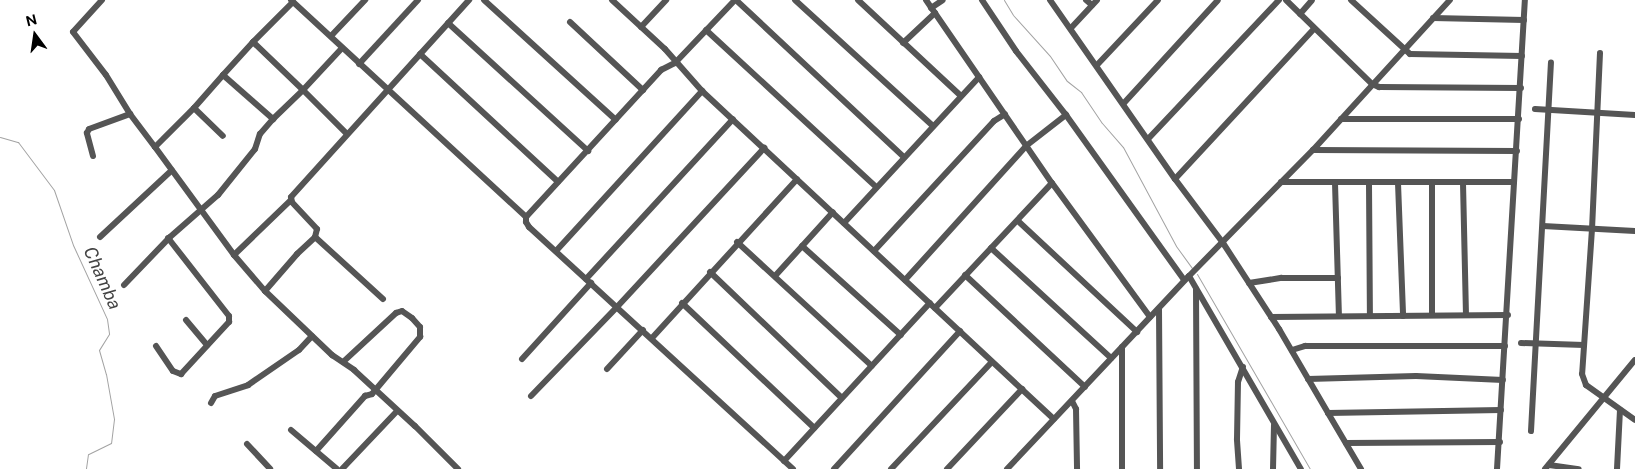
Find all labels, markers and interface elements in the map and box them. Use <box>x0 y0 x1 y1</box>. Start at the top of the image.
north arrow <box>10 10 60 60</box>
text: N <box>24 11 39 30</box>
water label: Chamba <box>79 243 125 313</box>

